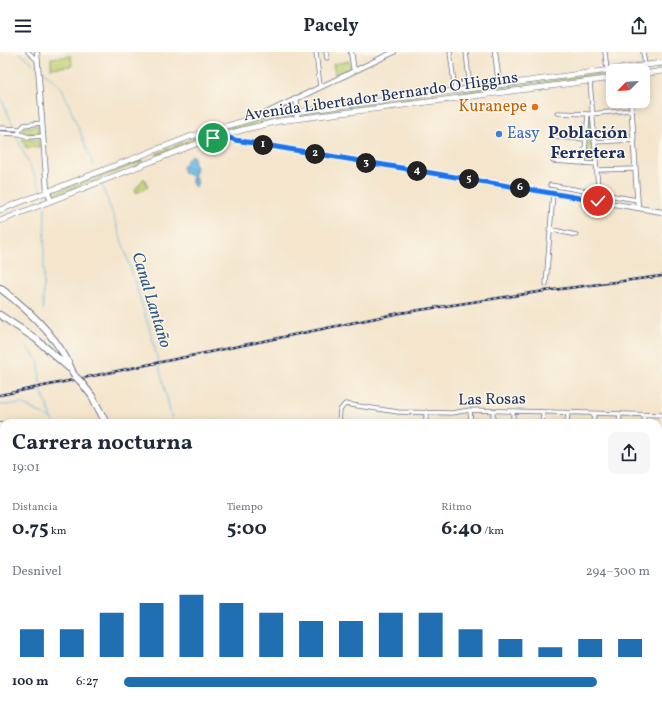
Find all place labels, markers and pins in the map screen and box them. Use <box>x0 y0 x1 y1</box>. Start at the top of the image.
place label: Kuranepe <box>459 96 527 118</box>
marker: Kuranepe <box>530 102 540 112</box>
pin <box>196 121 230 155</box>
place label: Easy <box>507 123 540 145</box>
marker: Easy <box>494 129 504 139</box>
pin: 1 <box>253 135 273 155</box>
pin: 2 <box>305 144 325 164</box>
pin: 3 <box>356 153 376 173</box>
pin: 4 <box>407 161 427 181</box>
pin: 5 <box>459 169 479 189</box>
pin: 6 <box>510 178 530 198</box>
pin <box>581 184 615 218</box>

